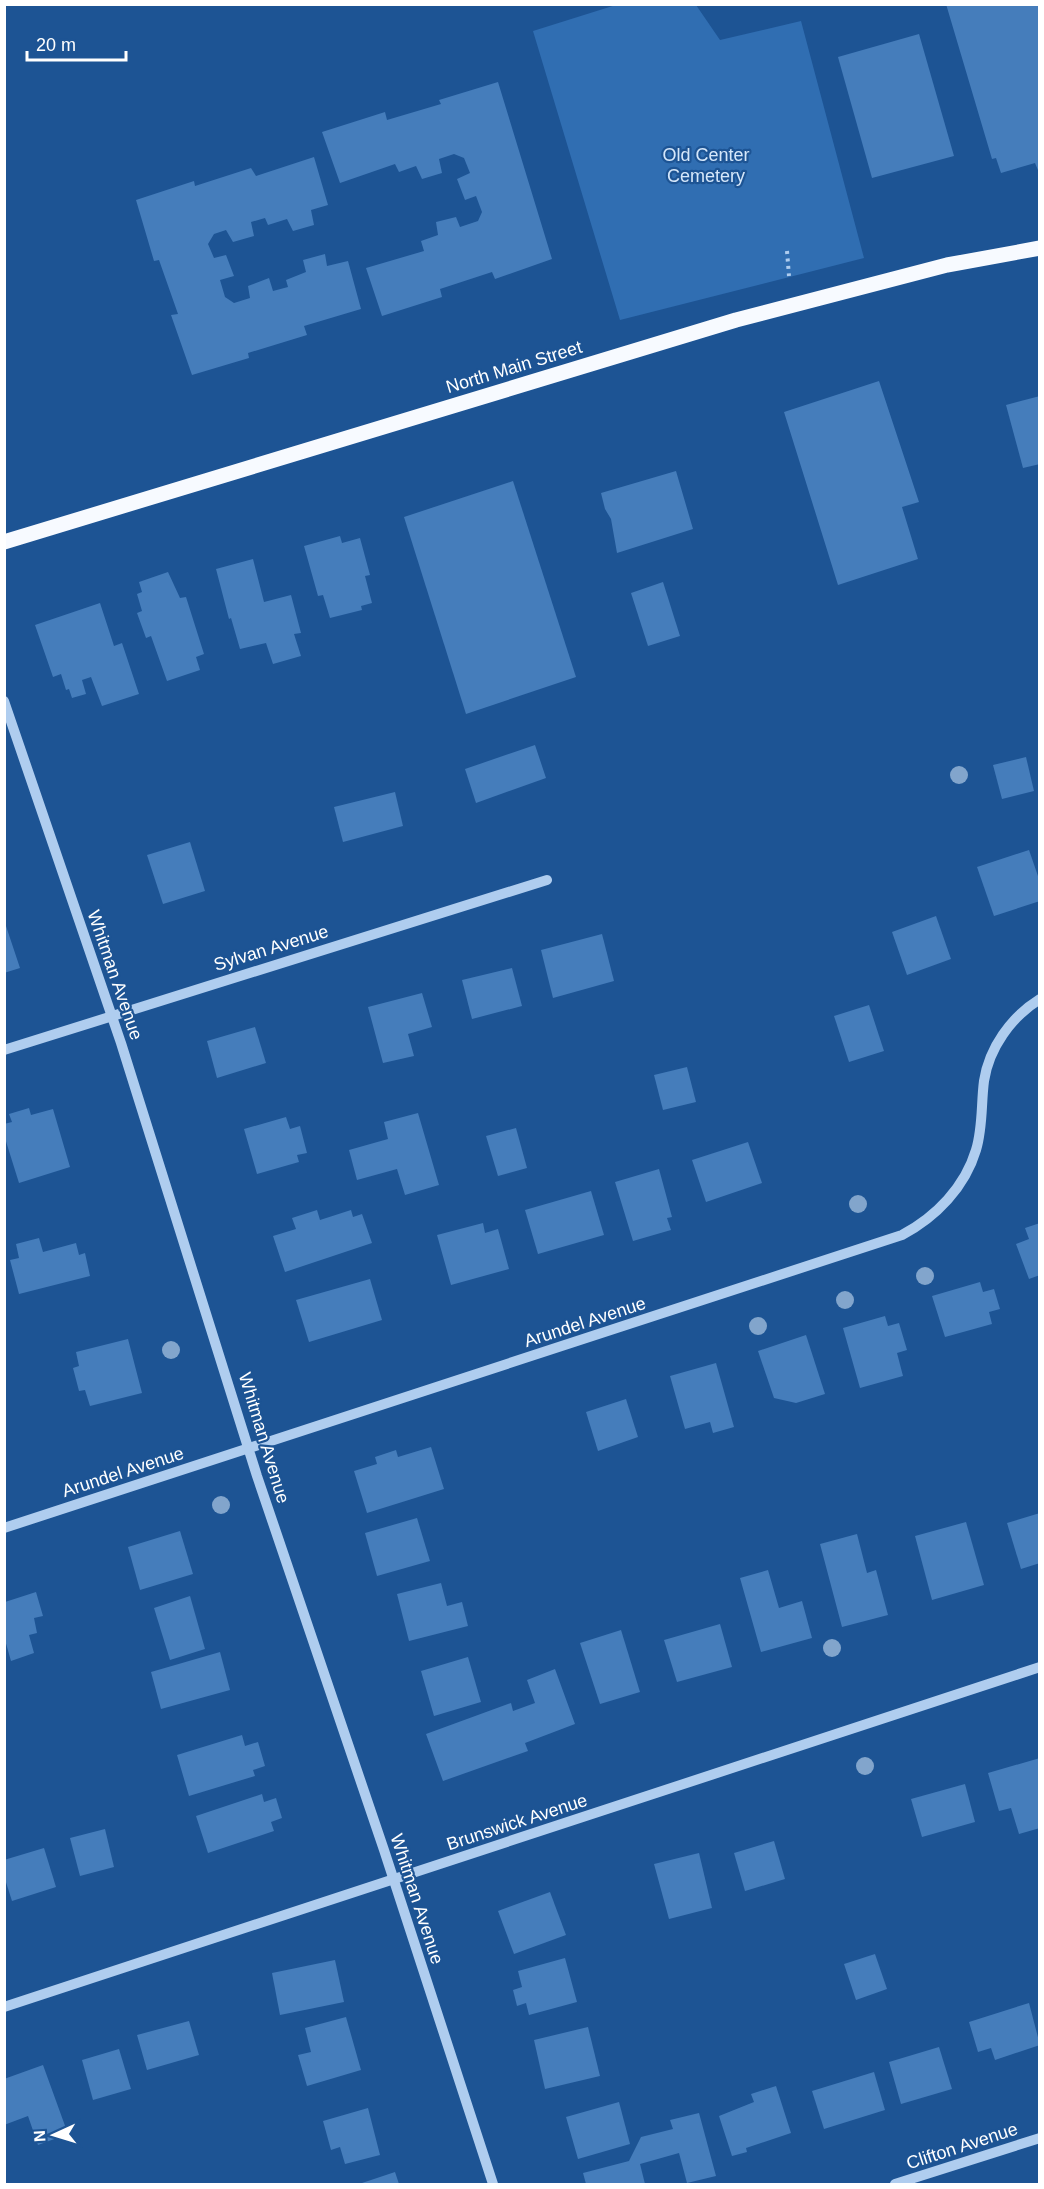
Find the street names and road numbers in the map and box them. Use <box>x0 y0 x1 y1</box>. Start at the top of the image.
street label: North Main Street <box>444 337 584 397</box>
street label: Whitman Avenue <box>83 908 147 1042</box>
street label: Sylvan Avenue <box>211 921 331 975</box>
street label: Arundel Avenue <box>522 1293 648 1351</box>
street label: Whitman Avenue <box>235 1370 293 1506</box>
street label: Arundel Avenue <box>60 1443 186 1501</box>
street label: Brunswick Avenue <box>444 1790 590 1854</box>
street label: Whitman Avenue <box>387 1831 447 1967</box>
street label: Clifton Avenue <box>904 2119 1020 2173</box>

